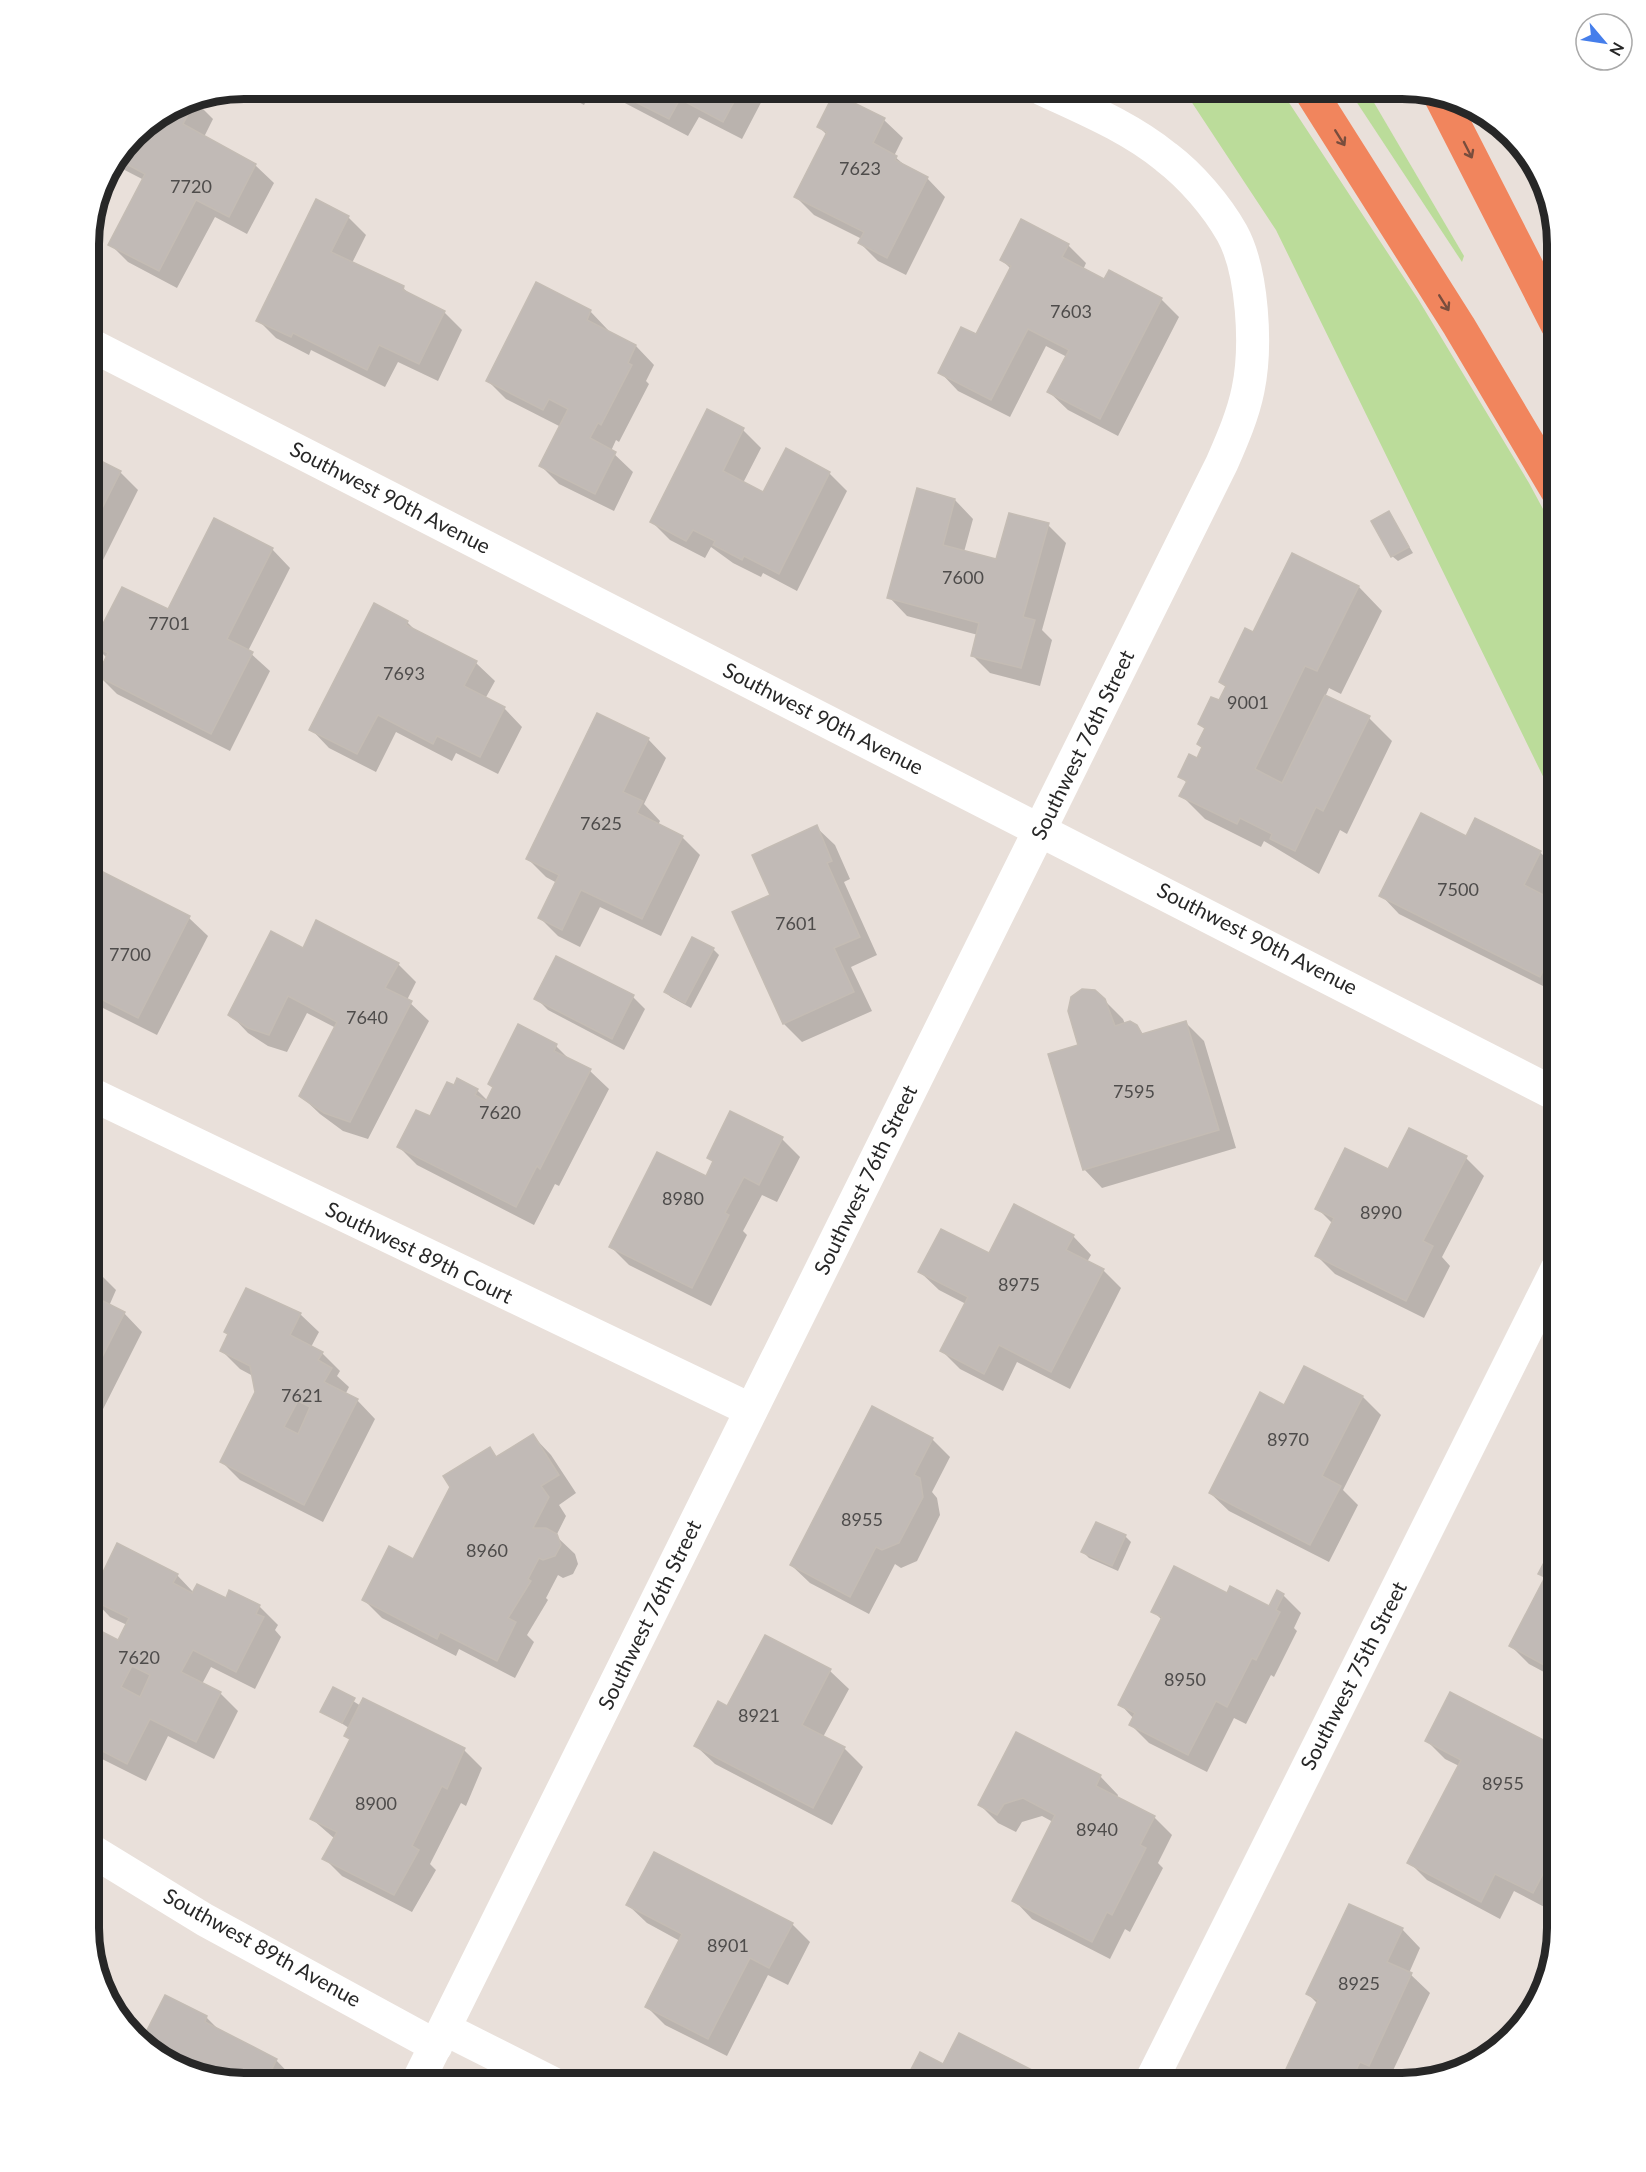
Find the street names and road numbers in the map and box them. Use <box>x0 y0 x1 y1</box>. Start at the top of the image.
street label: Southwest 90th Avenue <box>286 435 495 558</box>
street label: Southwest 76th Street <box>1025 645 1139 843</box>
street label: Southwest 90th Avenue <box>719 656 928 779</box>
street label: Southwest 90th Avenue <box>1153 876 1362 999</box>
street label: Southwest 76th Street <box>808 1080 922 1278</box>
street label: Southwest 89th Court <box>322 1195 518 1308</box>
street label: Southwest 76th Street <box>592 1515 706 1713</box>
street label: Southwest 75th Street <box>1294 1577 1411 1774</box>
street label: Southwest 89th Avenue <box>160 1882 366 2011</box>

